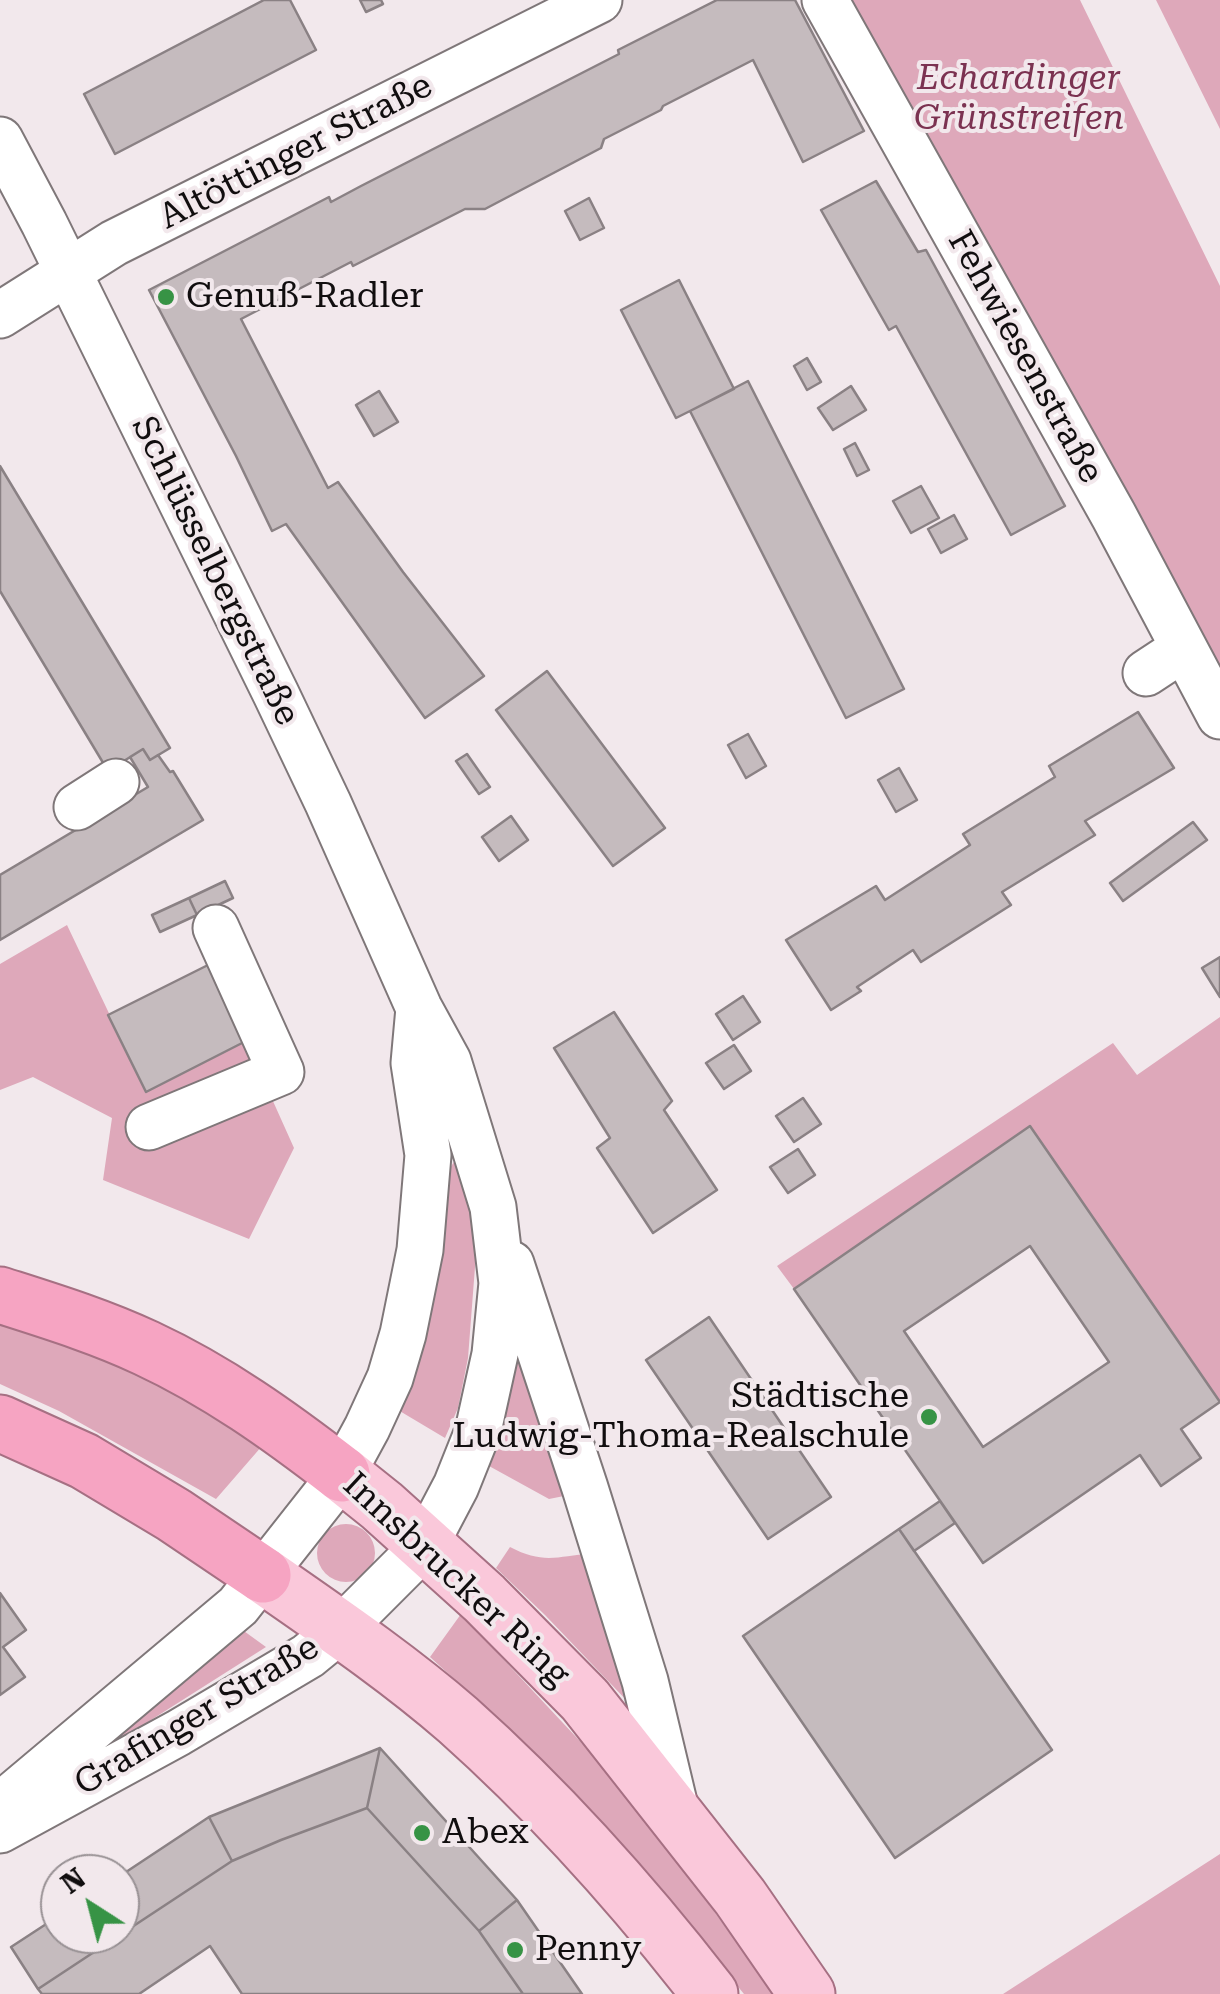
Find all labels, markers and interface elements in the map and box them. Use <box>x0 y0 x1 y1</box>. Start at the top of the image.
park label: Echardinger Grünstreifen <box>914 58 1124 140</box>
street label: Altöttinger Straße <box>153 65 439 239</box>
street label: Fehwiesenstraße <box>938 224 1112 490</box>
place label: Genuß-Radler <box>186 276 424 318</box>
marker: Genuß-Radler <box>155 286 177 308</box>
street label: Schlüsselbergstraße <box>122 410 308 732</box>
place label: Städtische Ludwig-Thoma-Realschule <box>452 1376 909 1458</box>
marker: Städtische Ludwig-Thoma-Realschule <box>918 1406 940 1428</box>
street label: Innsbrucker Ring <box>334 1464 578 1696</box>
street label: Grafinger Straße <box>68 1627 326 1805</box>
place label: Abex <box>442 1812 529 1854</box>
marker: Abex <box>411 1822 433 1844</box>
north arrow <box>40 1854 140 1954</box>
text: N <box>55 1861 92 1901</box>
place label: Penny <box>535 1929 641 1971</box>
marker: Penny <box>504 1939 526 1961</box>

